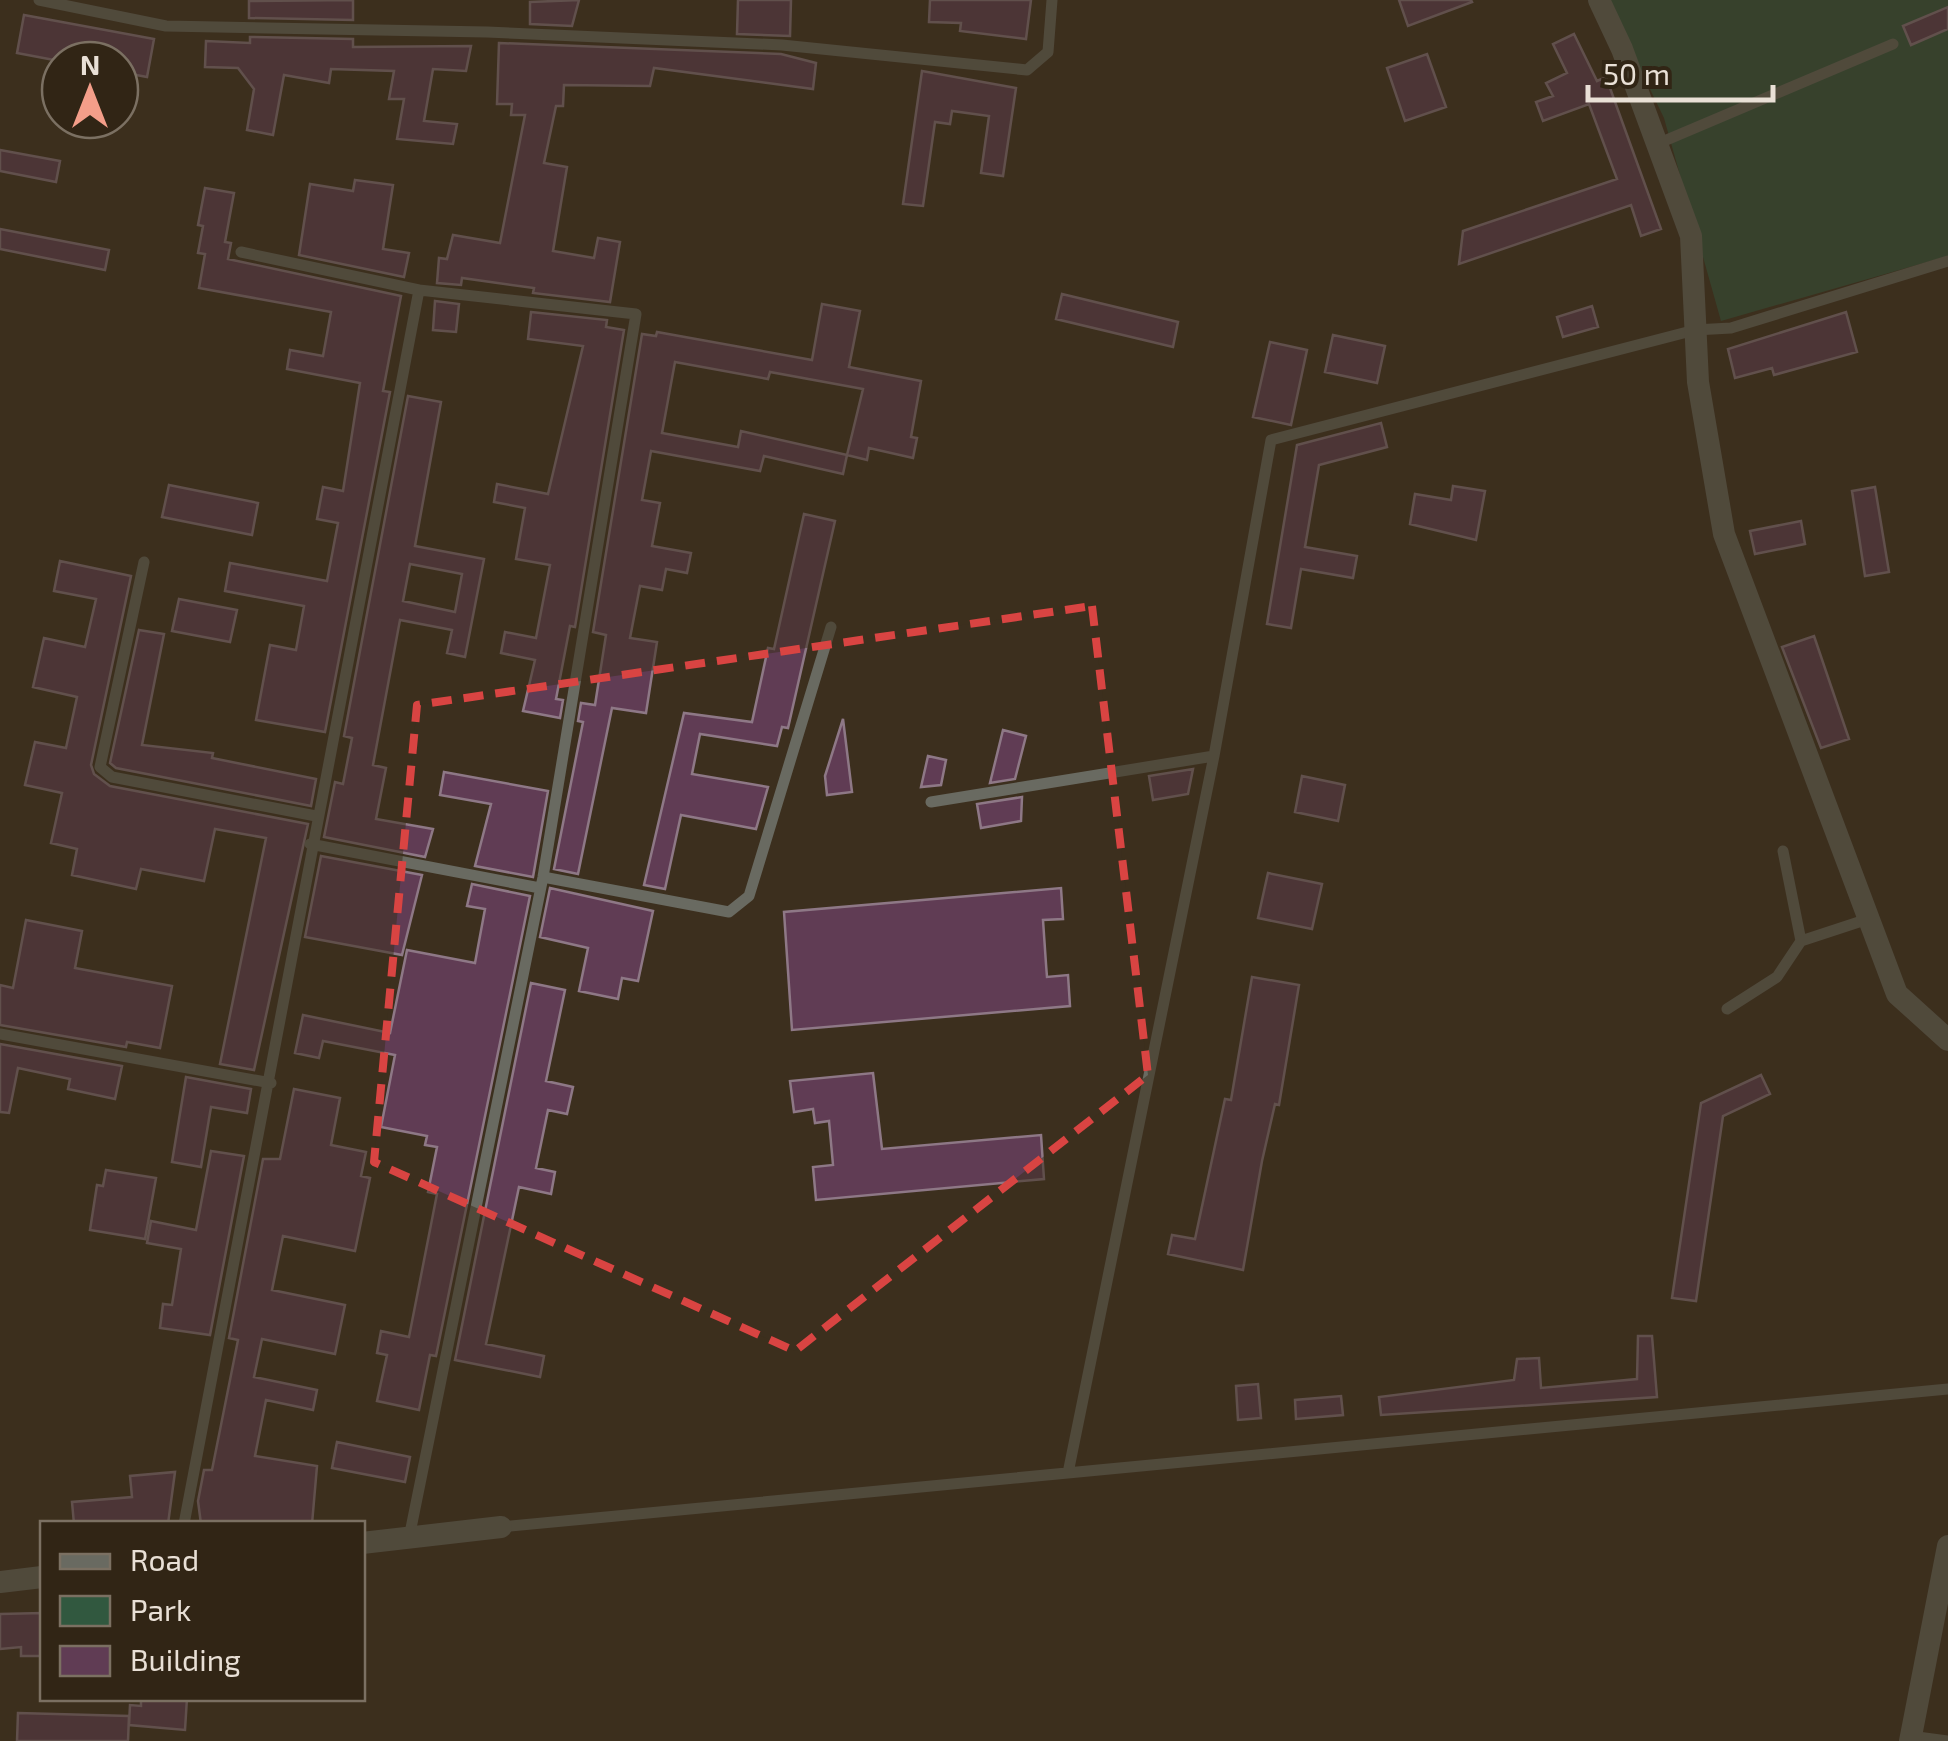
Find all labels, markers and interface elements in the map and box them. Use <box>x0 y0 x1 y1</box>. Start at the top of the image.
north arrow <box>40 40 140 140</box>
scale bar <box>1588 40 1773 102</box>
text: N <box>80 47 100 81</box>
text: 50 m <box>1603 55 1670 91</box>
legend <box>40 1521 365 1701</box>
text: Road <box>130 1541 199 1577</box>
text: Park <box>130 1591 191 1627</box>
text: Building <box>130 1641 241 1677</box>

